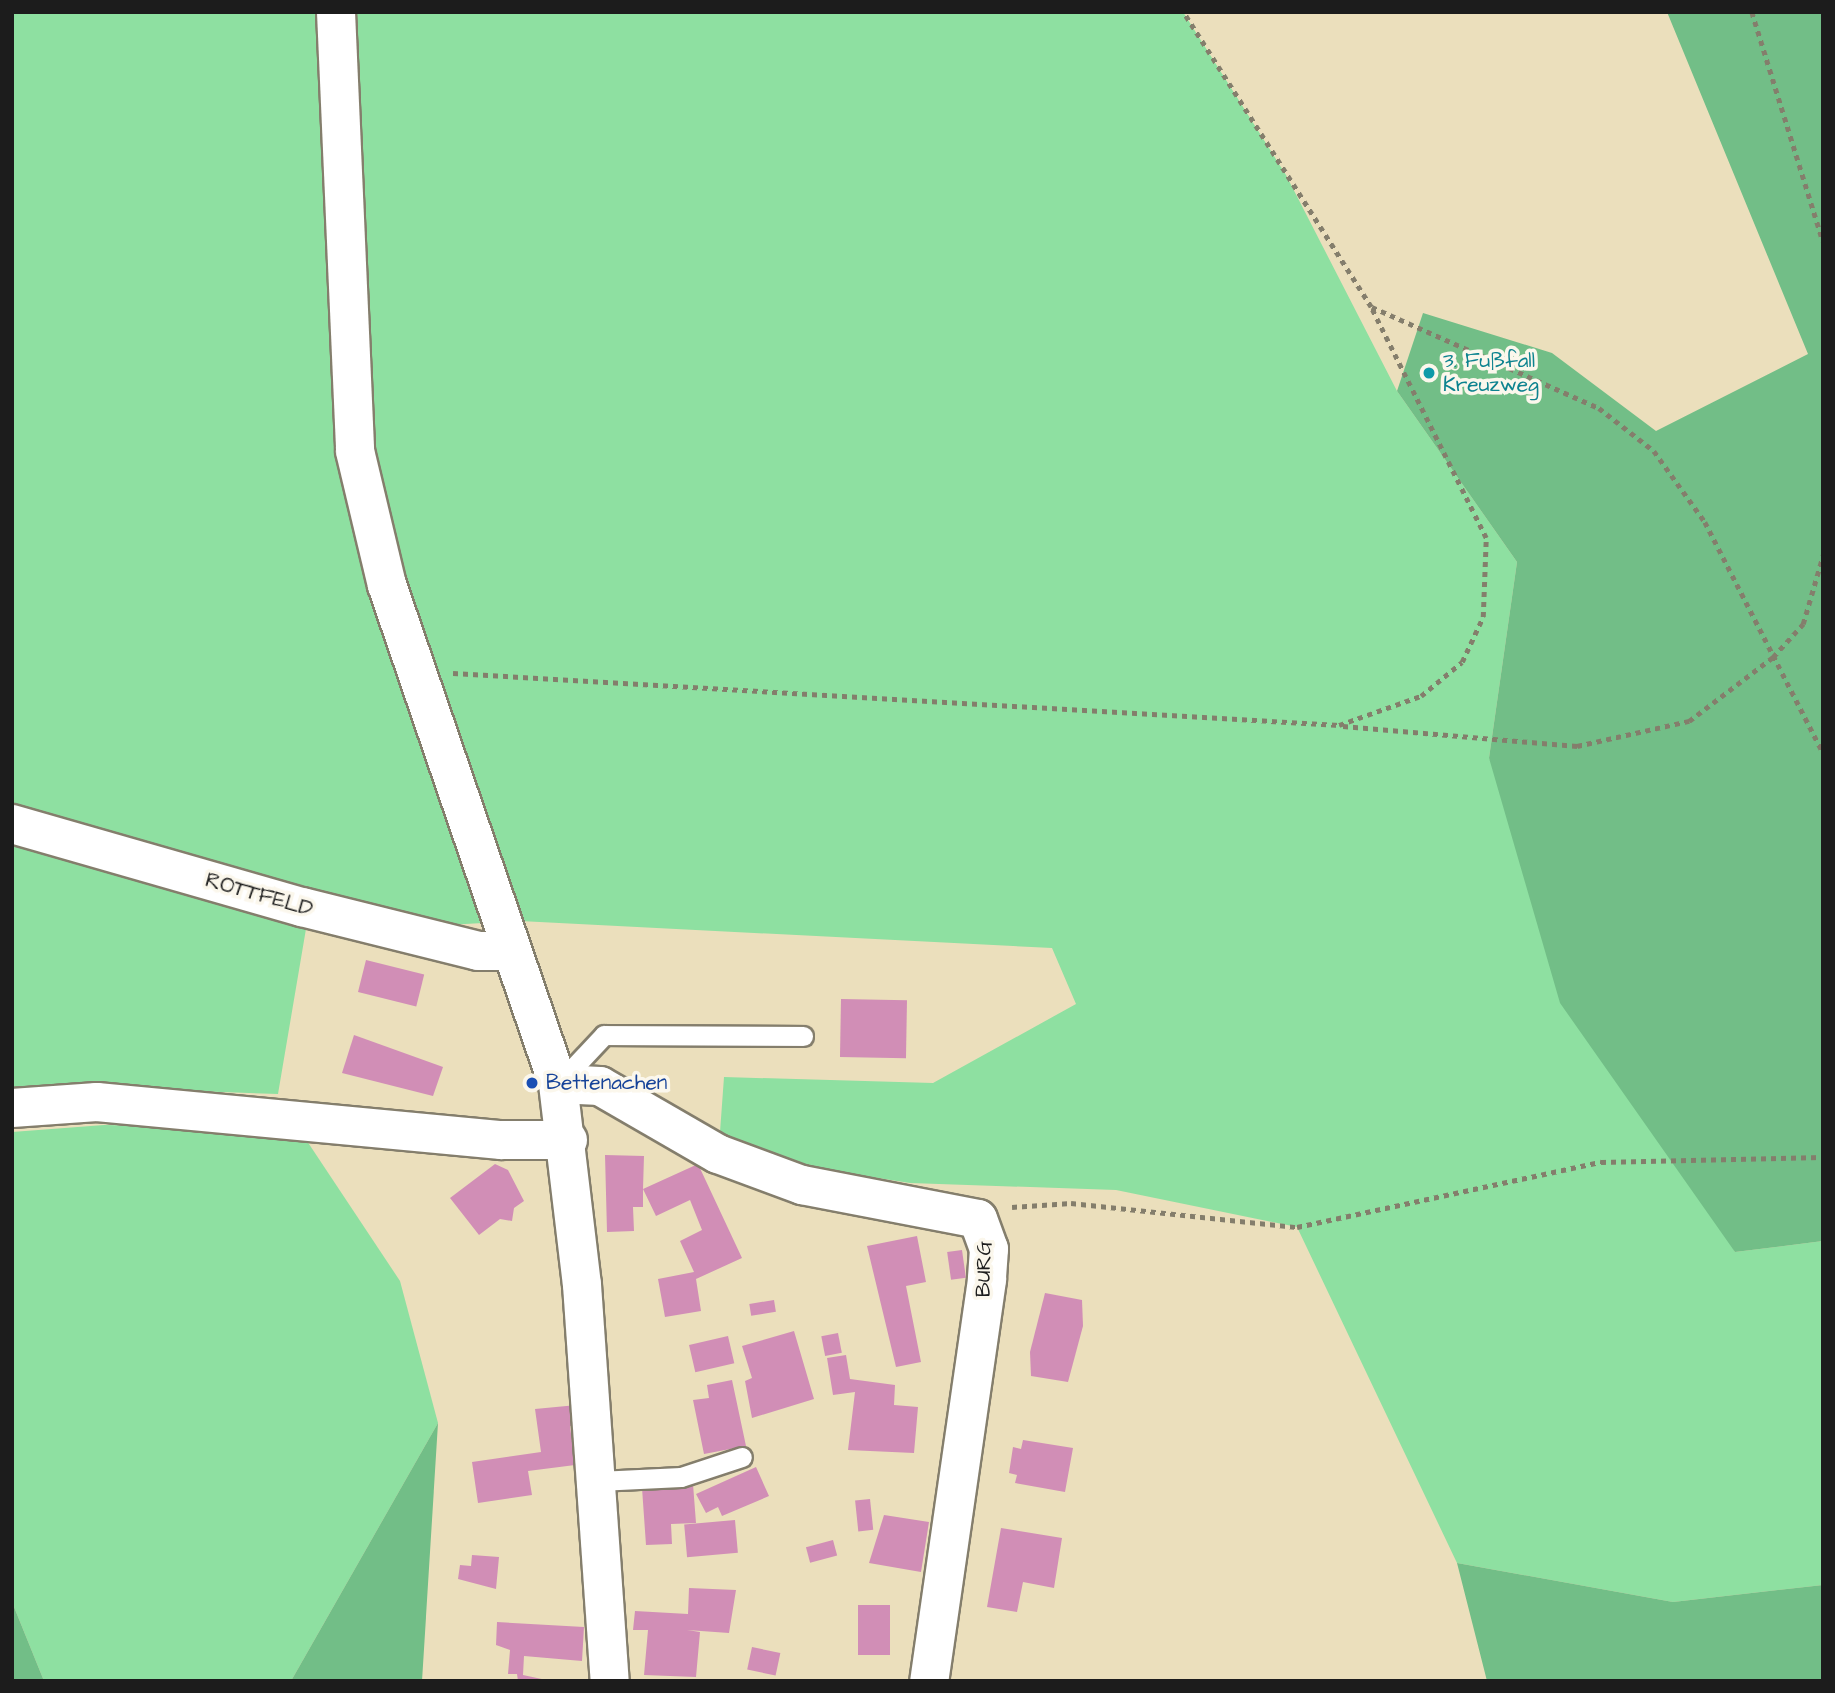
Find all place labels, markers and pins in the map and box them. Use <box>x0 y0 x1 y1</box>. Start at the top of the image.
place label: 3. Fußfall Kreuzweg <box>1443 348 1539 398</box>
marker: 3. Fußfall Kreuzweg <box>1421 365 1437 381</box>
place label: Bettenachen <box>546 1070 667 1096</box>
marker: Bettenachen <box>524 1075 540 1091</box>

